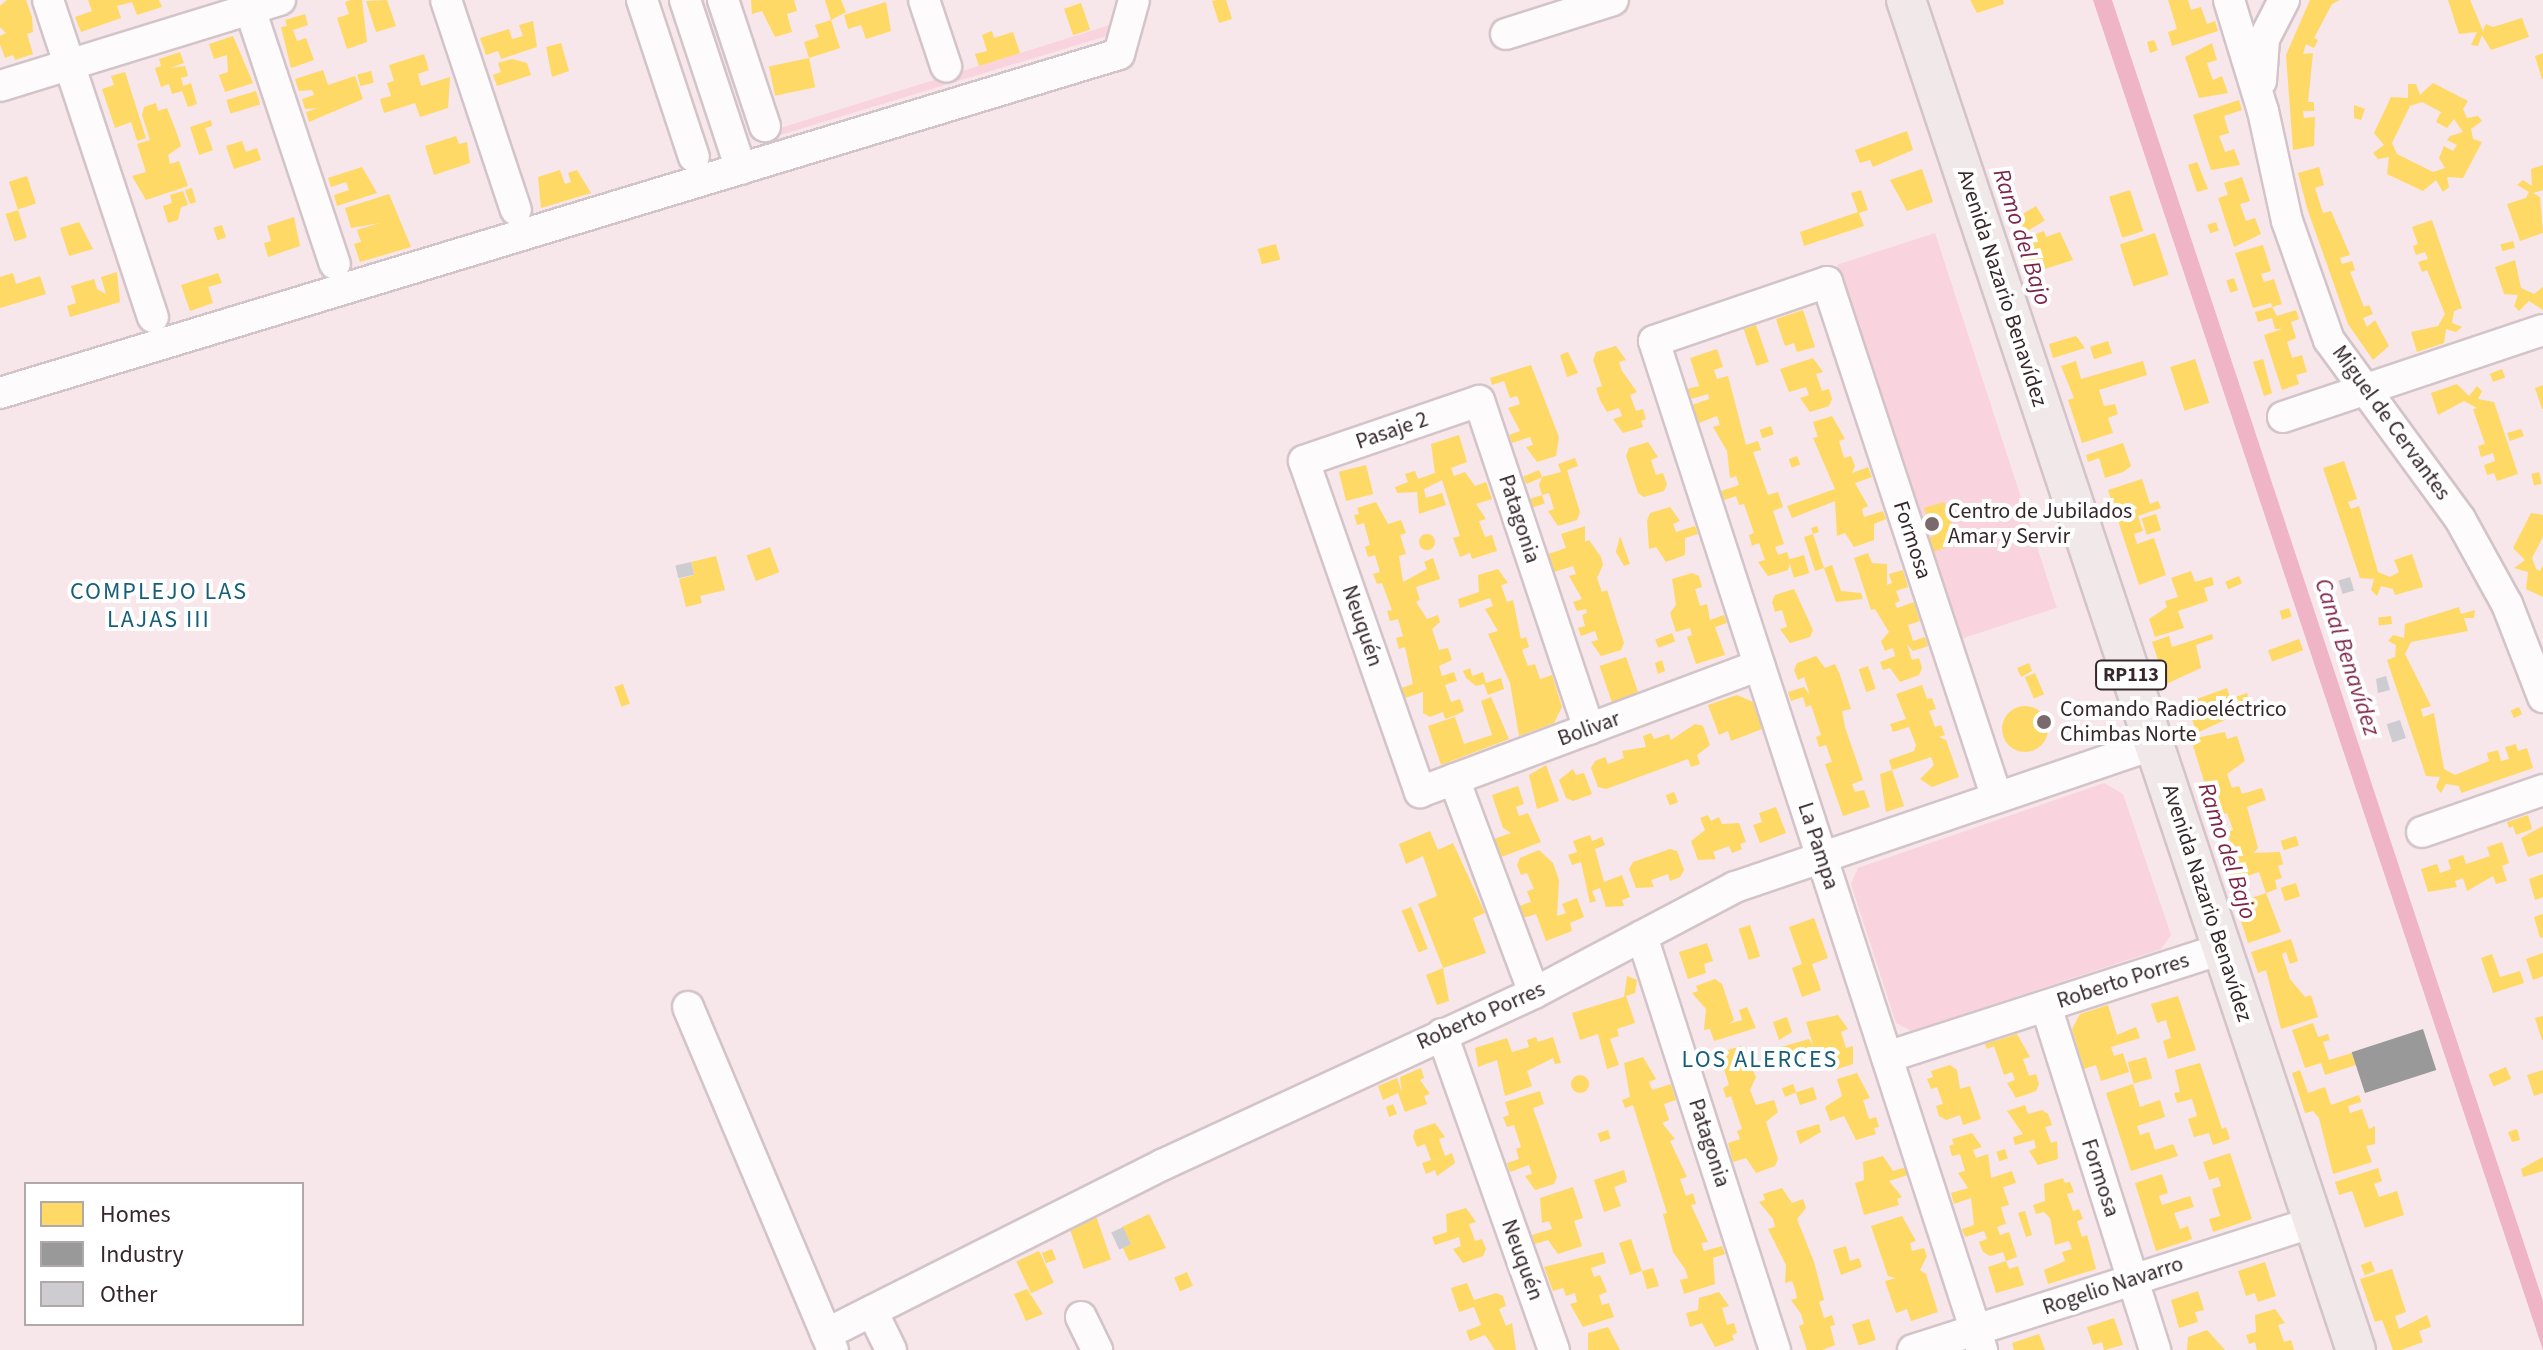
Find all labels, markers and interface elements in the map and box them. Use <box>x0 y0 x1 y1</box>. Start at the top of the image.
water label: Ramo del Bajo <box>1986 165 2058 309</box>
street label: Avenida Nazario Benavídez <box>1951 166 2053 410</box>
street label: Miguel de Cervantes <box>2326 340 2456 506</box>
street label: Pasaje 2 <box>1352 406 1432 456</box>
street label: Patagonia <box>1492 471 1546 567</box>
street label: Formosa <box>1887 498 1937 582</box>
place label: Centro de Jubilados Amar y Servir <box>1948 498 2132 550</box>
marker: Centro de Jubilados Amar y Servir <box>1923 515 1941 533</box>
water label: Canal Benavídez <box>2308 575 2386 739</box>
district label: COMPLEJO LAS LAJAS III <box>70 578 248 634</box>
street label: Neuquén <box>1336 582 1388 670</box>
road number: RP113 <box>2095 659 2167 691</box>
place label: Comando Radioeléctrico Chimbas Norte <box>2060 696 2287 748</box>
street label: Bolivar <box>1554 706 1624 752</box>
marker: Comando Radioeléctrico Chimbas Norte <box>2035 713 2053 731</box>
water label: Ramo del Bajo <box>2191 779 2263 923</box>
street label: Avenida Nazario Benavídez <box>2156 781 2258 1025</box>
street label: La Pampa <box>1792 799 1844 893</box>
street label: Roberto Porres <box>2054 947 2192 1015</box>
street label: Roberto Porres <box>1413 976 1549 1056</box>
district label: LOS ALERCES <box>1682 1046 1838 1074</box>
street label: Patagonia <box>1682 1095 1736 1191</box>
street label: Formosa <box>2075 1136 2125 1220</box>
legend <box>24 1182 304 1326</box>
text: Homes <box>100 1197 171 1232</box>
street label: Neuquén <box>1495 1216 1549 1304</box>
text: Industry <box>100 1237 184 1272</box>
street label: Rogelio Navarro <box>2039 1251 2187 1321</box>
text: Other <box>100 1277 157 1312</box>

